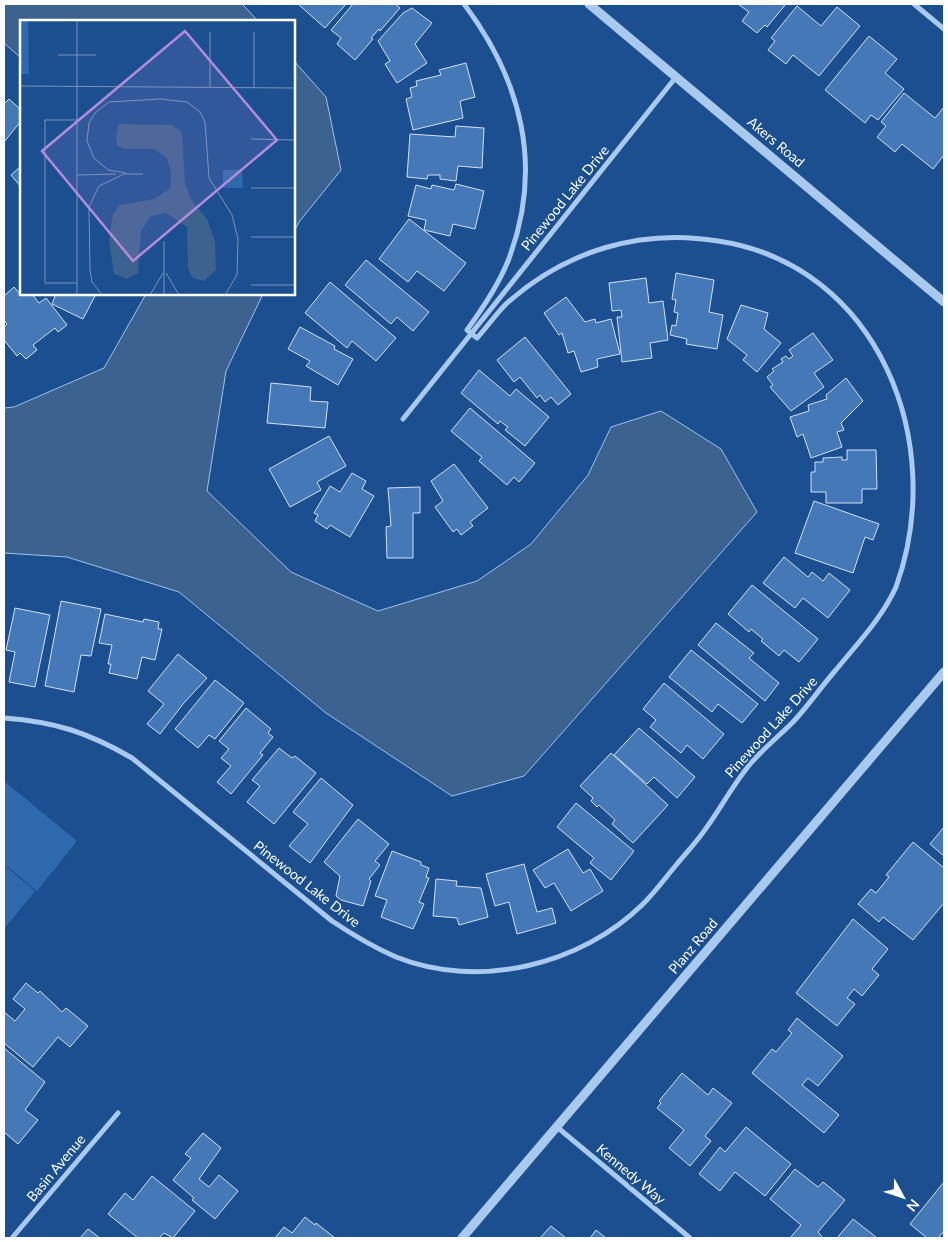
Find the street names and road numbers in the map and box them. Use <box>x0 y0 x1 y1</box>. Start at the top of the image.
street label: Akers Road <box>744 113 808 170</box>
street label: Pinewood Lake Drive <box>517 142 612 254</box>
street label: Pinewood Lake Drive <box>721 673 821 781</box>
street label: Pinewood Lake Drive <box>251 837 364 930</box>
street label: Planz Road <box>664 914 721 977</box>
street label: Basin Avenue <box>23 1131 89 1205</box>
street label: Kennedy Way <box>593 1140 670 1208</box>

